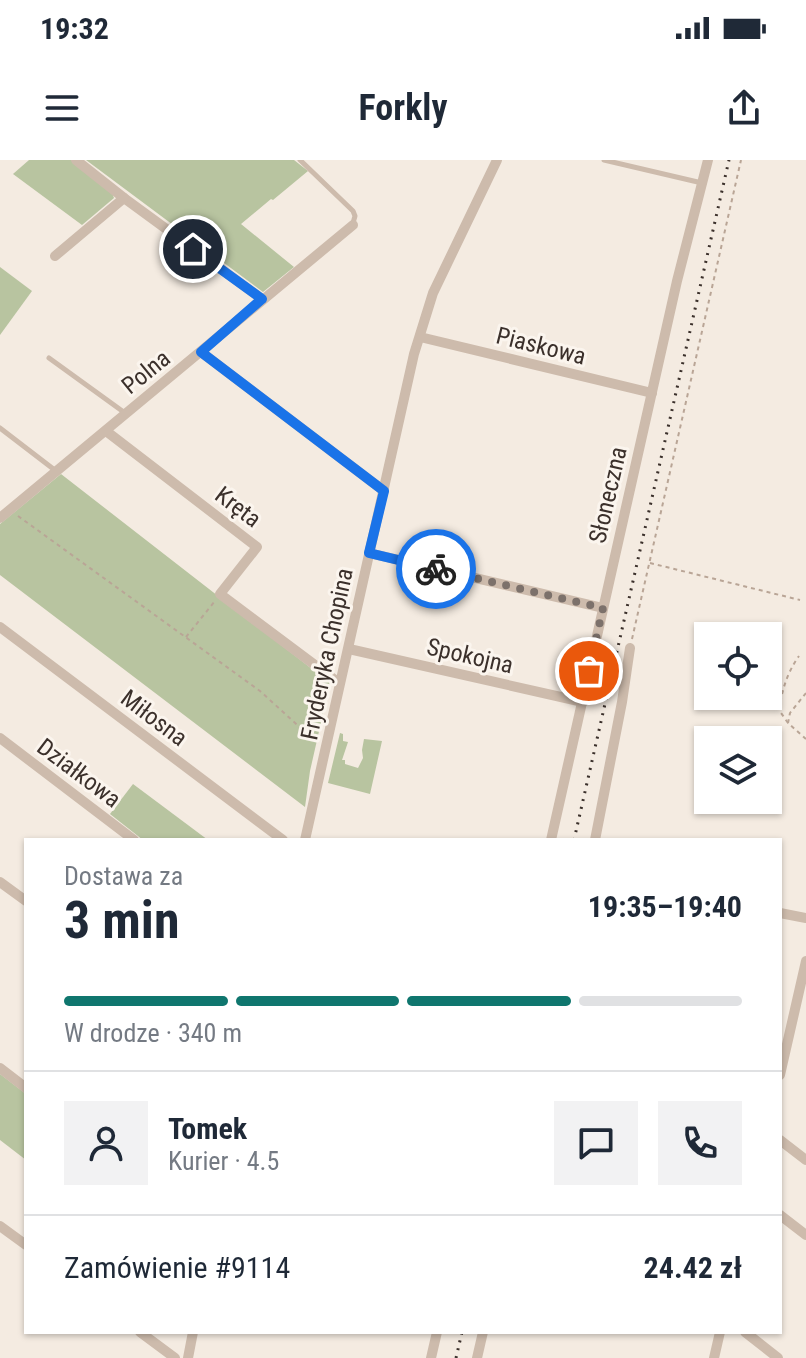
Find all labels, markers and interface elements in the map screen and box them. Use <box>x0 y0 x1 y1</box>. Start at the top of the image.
text: 19:32 <box>40 11 109 46</box>
icon: menu <box>40 86 84 130</box>
icon: share <box>722 86 766 130</box>
text: Forkly <box>359 87 447 129</box>
pin <box>159 215 227 283</box>
icon: home <box>171 227 215 271</box>
street label: Piaskowa <box>493 321 589 371</box>
street label: Polna <box>116 344 176 400</box>
street label: Słoneczna <box>583 444 633 546</box>
street label: Kręta <box>210 481 266 533</box>
courier <box>396 529 476 609</box>
icon: bike <box>414 547 458 591</box>
street label: Fryderyka Chopina <box>295 566 359 742</box>
map controls <box>694 622 782 814</box>
button: locate <box>694 622 782 710</box>
street label: Spokojna <box>424 632 516 680</box>
pin <box>555 637 623 705</box>
icon: bag <box>567 649 611 693</box>
street label: Miłosna <box>115 684 193 752</box>
button: layers <box>694 726 782 814</box>
street label: Działkowa <box>32 733 126 813</box>
text: Dostawa za <box>64 861 183 891</box>
text: 19:35–19:40 <box>588 889 742 924</box>
text: 3 min <box>64 890 180 951</box>
text: W drodze · 340 m <box>64 1018 242 1048</box>
button: person <box>64 1101 148 1185</box>
button: chat <box>554 1101 638 1185</box>
button: phone <box>658 1101 742 1185</box>
text: Tomek <box>168 1111 247 1146</box>
text: Kurier · 4.5 <box>168 1146 279 1176</box>
text: Zamówienie #9114 <box>64 1250 290 1285</box>
text: 24.42 zł <box>644 1250 742 1285</box>

